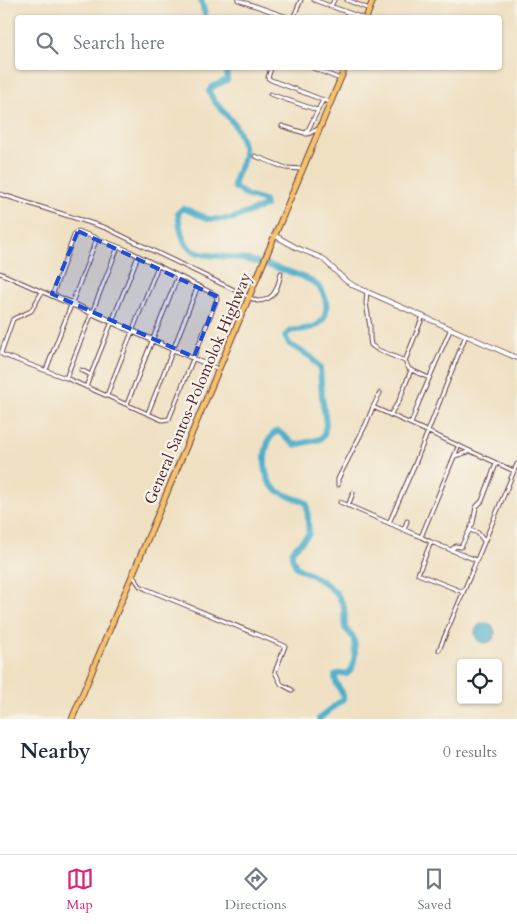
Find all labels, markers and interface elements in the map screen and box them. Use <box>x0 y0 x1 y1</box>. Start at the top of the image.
search box <box>15 15 502 70</box>
icon: search <box>33 29 61 57</box>
text: Search here <box>73 30 165 56</box>
street label: General Santos-Polomolok Highway <box>139 269 257 508</box>
map controls <box>457 659 502 704</box>
button: locate <box>457 659 502 704</box>
text: Nearby <box>20 737 91 766</box>
text: 0 results <box>443 741 497 763</box>
tab: Map <box>66 865 94 914</box>
tab: Directions <box>225 865 286 914</box>
tab: Saved <box>417 865 451 914</box>

